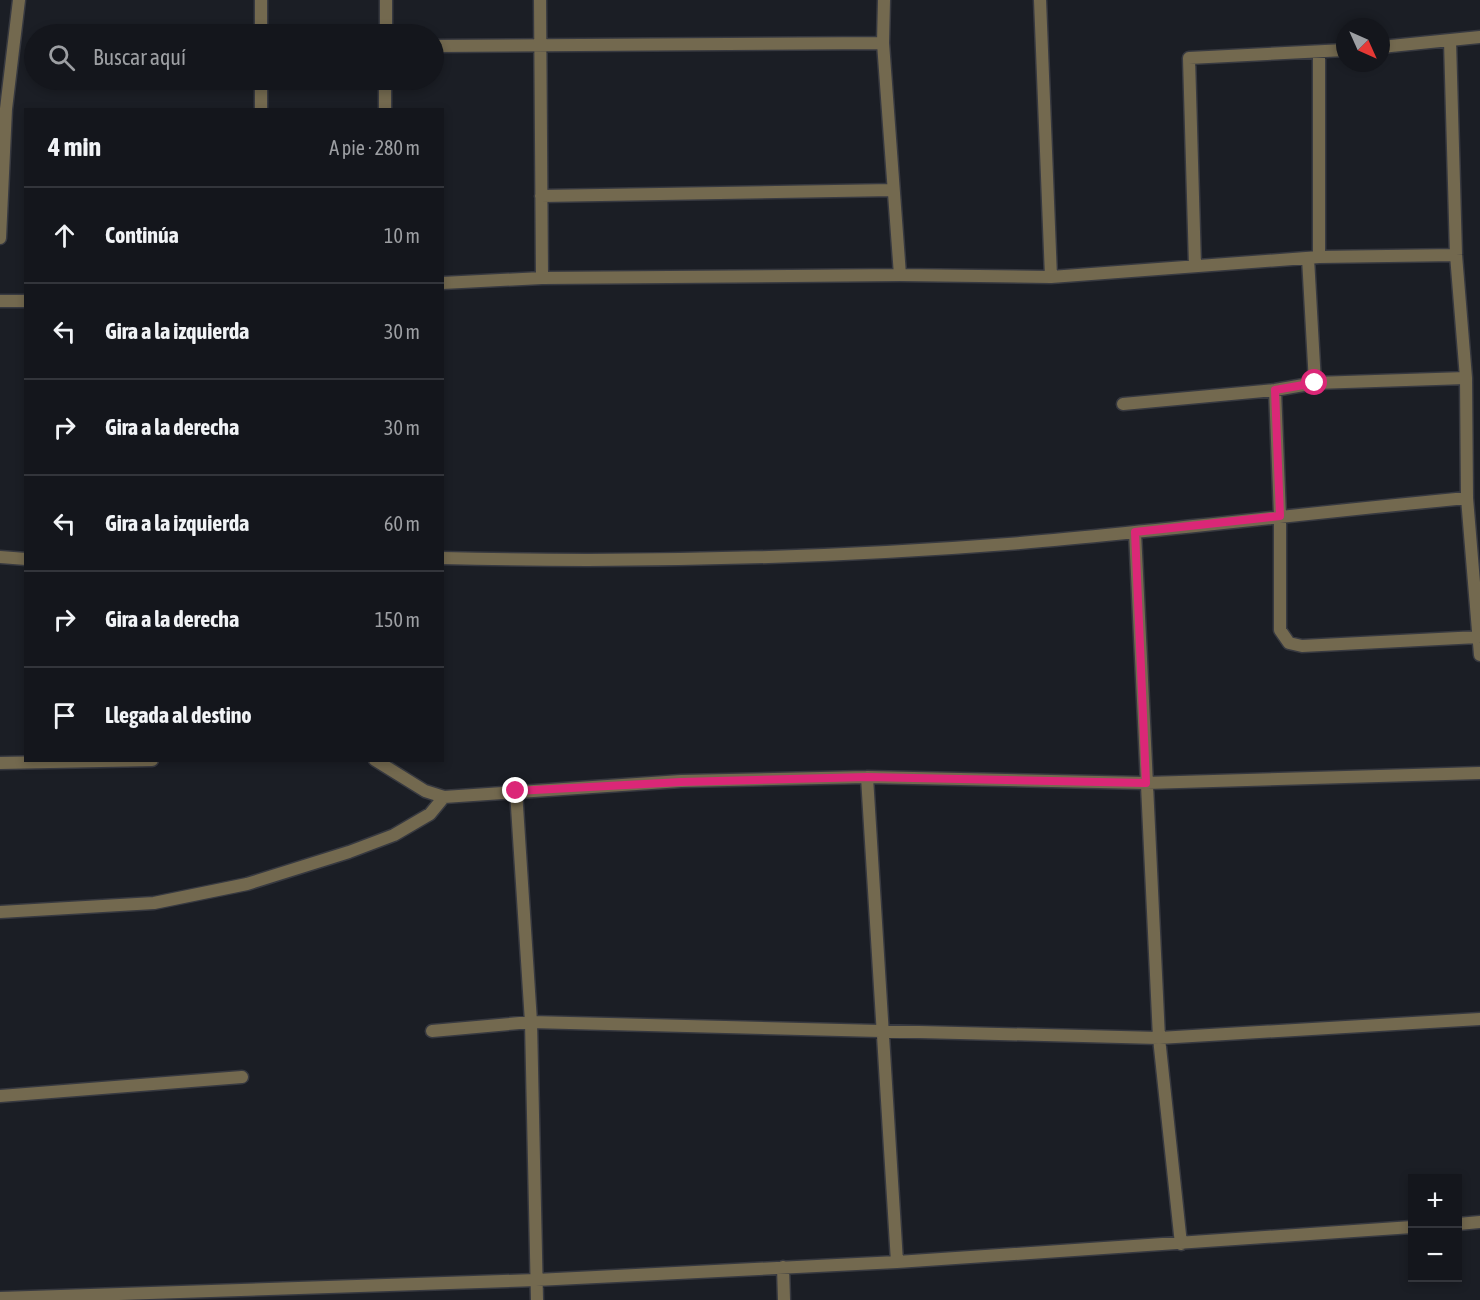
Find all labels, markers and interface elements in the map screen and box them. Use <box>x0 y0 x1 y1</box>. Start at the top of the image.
north arrow <box>1336 18 1390 72</box>
search box <box>24 24 444 90</box>
icon: search <box>45 41 78 74</box>
text: Buscar aquí <box>93 44 186 70</box>
text: 4 min <box>48 132 101 162</box>
text: A pie · 280 m <box>329 136 420 159</box>
icon: ahead <box>48 219 81 252</box>
text: Continúa <box>105 222 179 248</box>
text: 10 m <box>384 224 420 247</box>
icon: left <box>48 315 81 348</box>
text: Gira a la izquierda <box>105 318 249 344</box>
text: 30 m <box>384 320 420 343</box>
route start <box>1301 369 1327 395</box>
icon: right <box>48 411 81 444</box>
text: Gira a la derecha <box>105 414 239 440</box>
text: 30 m <box>384 416 420 439</box>
icon: left <box>48 507 81 540</box>
text: Gira a la izquierda <box>105 510 249 536</box>
text: 60 m <box>384 512 420 535</box>
icon: right <box>48 603 81 636</box>
text: Gira a la derecha <box>105 606 239 632</box>
text: 150 m <box>375 608 420 631</box>
icon: arrive <box>48 699 81 732</box>
text: Llegada al destino <box>105 702 252 728</box>
route end <box>502 777 528 803</box>
map controls <box>1408 1174 1462 1282</box>
button: + <box>1408 1174 1462 1228</box>
button: − <box>1408 1228 1462 1282</box>

